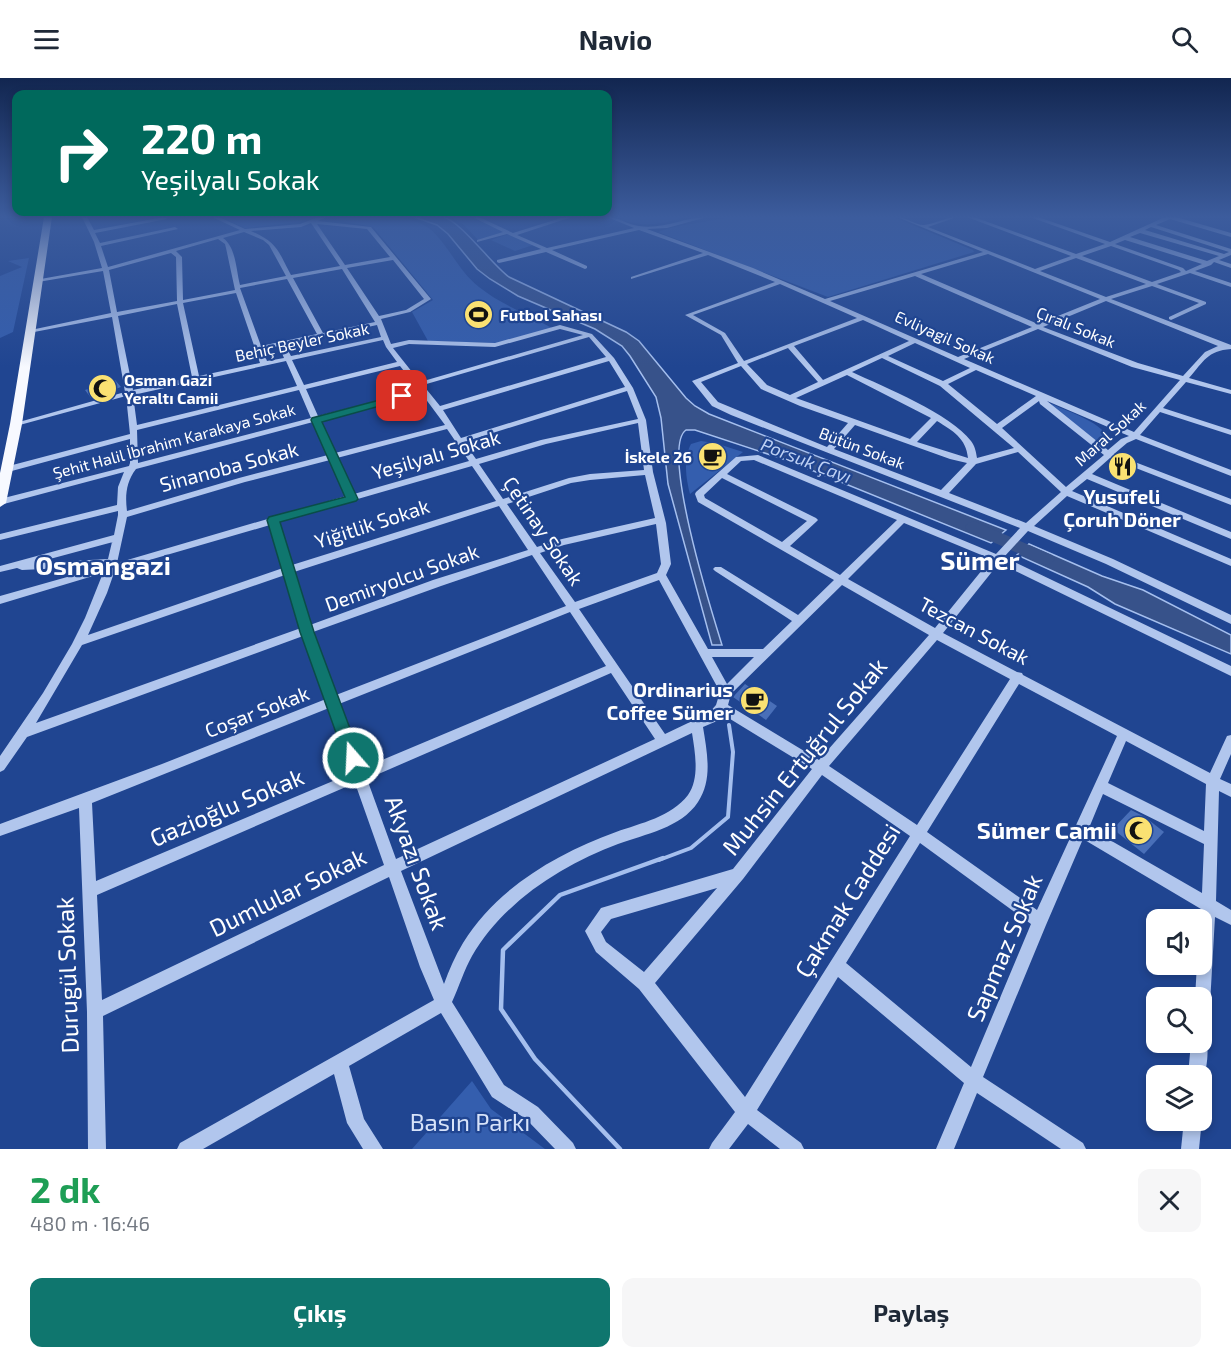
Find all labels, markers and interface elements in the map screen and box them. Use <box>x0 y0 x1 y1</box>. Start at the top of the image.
icon: menu <box>30 23 63 56</box>
text: Navio <box>579 23 652 55</box>
icon: search <box>1168 23 1201 56</box>
text: 220 m <box>141 112 262 162</box>
icon: right <box>42 114 120 192</box>
text: Yeşilyalı Sokak <box>141 163 319 195</box>
sports icon: Futbol Sahası <box>463 299 495 331</box>
street label: Çıralı Sokak <box>1033 302 1119 352</box>
place label: Futbol Sahası <box>500 305 602 324</box>
street label: Evliyagil Sokak <box>892 306 998 367</box>
street label: Behiç Beyler Sokak <box>233 318 371 366</box>
place label: Osman Gazi Yeraltı Camii <box>124 370 219 407</box>
pin <box>376 370 427 421</box>
mosque icon: Osman Gazi Yeraltı Camii <box>87 373 119 405</box>
icon: arrive <box>385 379 418 412</box>
street label: Maral Sokak <box>1070 396 1149 469</box>
street label: Şehit Halil İbrahim Karakaya Sokak <box>51 399 297 483</box>
street label: Bütün Sokak <box>817 422 908 473</box>
street label: Yeşilyalı Sokak <box>369 424 503 485</box>
water label: Porsuk Çayı <box>758 433 855 488</box>
street label: Sinanoba Sokak <box>157 436 301 496</box>
cafe icon: İskele 26 <box>697 441 729 473</box>
place label: İskele 26 <box>625 447 692 466</box>
restaurant icon: Yusufeli Çoruh Döner <box>1106 451 1138 483</box>
street label: Çetinay Sokak <box>498 472 589 590</box>
place label: Yusufeli Çoruh Döner <box>1063 484 1181 532</box>
street label: Yiğitlik Sokak <box>311 493 432 553</box>
street label: Demiryolcu Sokak <box>321 538 482 616</box>
district label: Sümer <box>940 544 1020 575</box>
district label: Osmangazi <box>35 549 171 580</box>
street label: Tezcan Sokak <box>915 591 1034 669</box>
street label: Muhsin Ertuğrul Sokak <box>715 652 892 861</box>
place label: Ordinarius Coffee Sümer <box>607 677 733 724</box>
street label: Coşar Sokak <box>201 680 313 743</box>
cafe icon: Ordinarius Coffee Sümer <box>738 685 770 717</box>
position arrow <box>321 726 385 790</box>
street label: Gazioğlu Sokak <box>145 761 308 852</box>
street label: Akyazı Sokak <box>380 791 455 934</box>
place label: Sümer Camii <box>977 815 1117 844</box>
mosque icon: Sümer Camii <box>1122 815 1154 847</box>
street label: Çakmak Caddesi <box>788 818 907 983</box>
street label: Dumlular Sokak <box>204 841 371 942</box>
street label: Sapmaz Sokak <box>960 869 1048 1025</box>
street label: Durugül Sokak <box>49 896 84 1054</box>
map controls <box>1146 909 1212 1131</box>
button: sound <box>1146 909 1212 975</box>
button: search <box>1146 987 1212 1053</box>
button: layers <box>1146 1065 1212 1131</box>
park label: Basın Parkı <box>410 1107 530 1136</box>
text: 2 dk <box>30 1167 100 1210</box>
button: close <box>1138 1169 1201 1232</box>
text: 480 m · 16:46 <box>30 1211 150 1235</box>
button: Çıkış <box>30 1278 610 1347</box>
button: Paylaş <box>622 1278 1201 1347</box>

